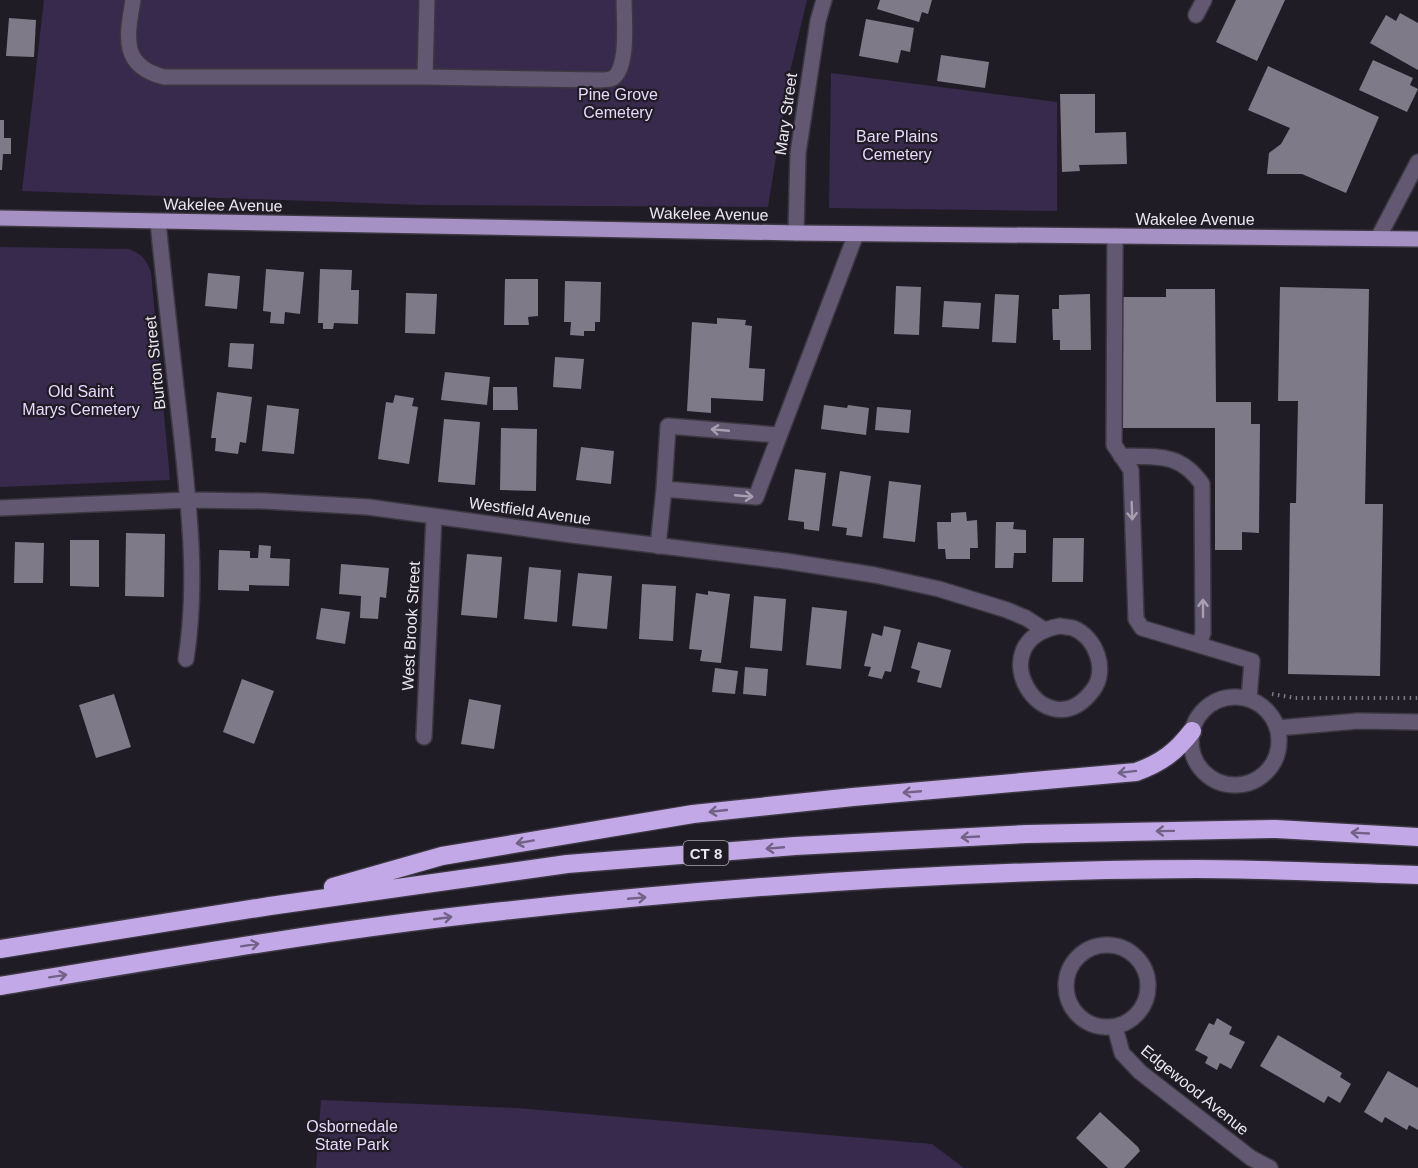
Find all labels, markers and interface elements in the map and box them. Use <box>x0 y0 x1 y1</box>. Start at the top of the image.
street label: Mary Street <box>772 71 800 156</box>
park label: Pine Grove Cemetery <box>578 86 658 121</box>
park label: Bare Plains Cemetery <box>856 128 938 163</box>
street label: Wakelee Avenue <box>163 195 283 215</box>
street label: Wakelee Avenue <box>649 204 769 224</box>
street label: Wakelee Avenue <box>1135 211 1255 228</box>
street label: Burton Street <box>142 315 168 411</box>
park label: Old Saint Marys Cemetery <box>22 383 140 418</box>
one-way arrow <box>711 425 731 436</box>
one-way arrow <box>734 491 753 502</box>
street label: Westfield Avenue <box>468 494 592 528</box>
one-way arrow <box>1126 501 1138 521</box>
street label: West Brook Street <box>399 560 423 691</box>
one-way arrow <box>1197 599 1209 619</box>
one-way arrow <box>1118 767 1137 778</box>
one-way arrow <box>902 787 922 798</box>
one-way arrow <box>708 806 728 817</box>
one-way arrow <box>1155 825 1175 837</box>
one-way arrow <box>1350 828 1370 839</box>
one-way arrow <box>960 831 980 842</box>
one-way arrow <box>516 837 536 848</box>
road number: CT 8 <box>684 841 728 865</box>
one-way arrow <box>766 842 786 853</box>
one-way arrow <box>627 892 647 903</box>
one-way arrow <box>433 913 453 924</box>
one-way arrow <box>240 940 260 951</box>
one-way arrow <box>47 970 67 981</box>
street label: Edgewood Avenue <box>1138 1041 1252 1139</box>
park label: Osbornedale State Park <box>306 1118 398 1153</box>

